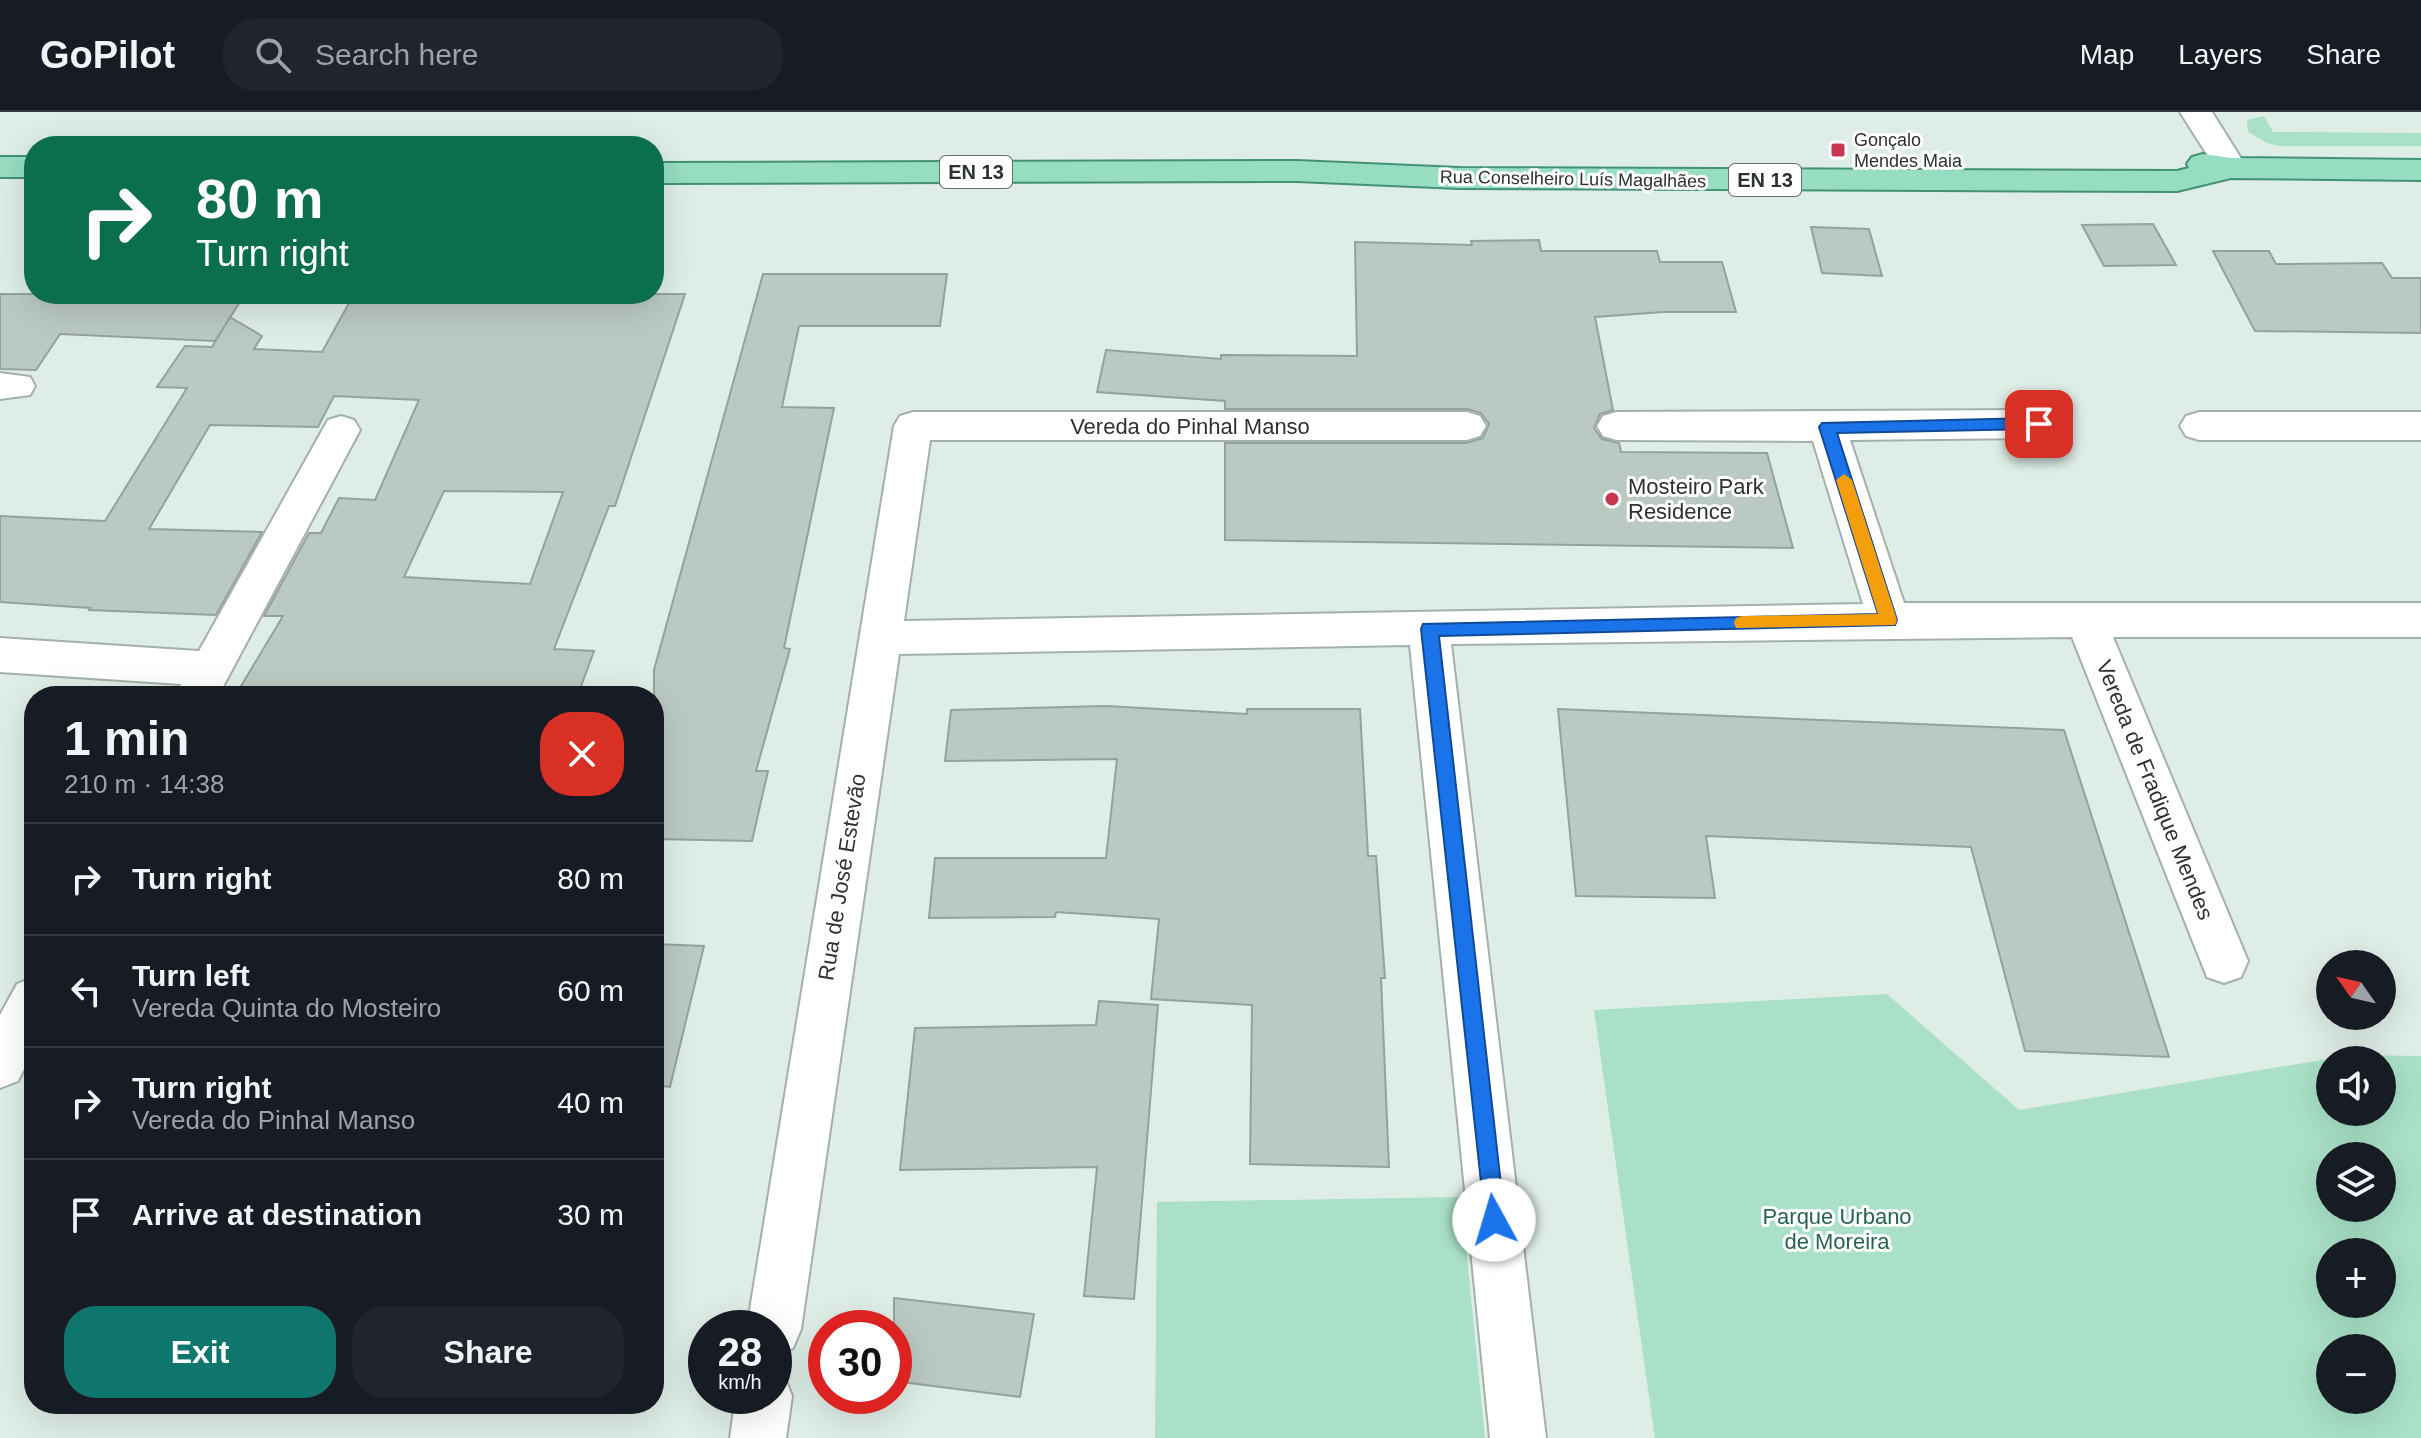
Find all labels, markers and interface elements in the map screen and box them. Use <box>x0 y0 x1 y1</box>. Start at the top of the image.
search box <box>223 19 783 91</box>
icon: search <box>251 33 295 77</box>
text: GoPilot <box>40 34 175 76</box>
text: Search here <box>315 38 479 71</box>
text: Map <box>2080 39 2134 70</box>
text: Layers <box>2178 39 2262 70</box>
text: Share <box>2306 39 2381 70</box>
place label: Gonçalo Mendes Maia <box>1854 130 1963 171</box>
marker: Gonçalo Mendes Maia <box>1829 141 1847 159</box>
road number: EN 13 <box>940 156 1012 188</box>
road number: EN 13 <box>1729 164 1801 196</box>
text: 80 m <box>196 167 324 230</box>
street label: Rua Conselheiro Luís Magalhães <box>1440 167 1706 191</box>
icon: right <box>64 168 168 272</box>
text: Turn right <box>196 233 349 274</box>
pin <box>2005 390 2073 458</box>
icon: arrive <box>2017 402 2061 446</box>
street label: Vereda do Pinhal Manso <box>1070 414 1310 439</box>
place label: Mosteiro Park Residence <box>1628 474 1765 524</box>
marker: Mosteiro Park Residence <box>1603 490 1621 508</box>
street label: Vereda de Fradique Mendes <box>2091 657 2219 923</box>
text: 1 min <box>64 712 189 765</box>
button: close <box>540 712 624 796</box>
text: 210 m · 14:38 <box>64 769 224 799</box>
street label: Rua de José Estevão <box>813 772 871 982</box>
icon: right <box>64 857 108 901</box>
text: Turn right <box>132 862 271 895</box>
text: 80 m <box>557 862 624 895</box>
north arrow <box>2316 950 2396 1030</box>
map controls <box>2316 950 2396 1414</box>
text: Turn left <box>132 959 250 992</box>
icon: left <box>64 969 108 1013</box>
text: 60 m <box>557 974 624 1007</box>
text: Vereda Quinta do Mosteiro <box>132 993 441 1023</box>
button: sound <box>2316 1046 2396 1126</box>
text: Turn right <box>132 1071 271 1104</box>
icon: right <box>64 1081 108 1125</box>
text: 40 m <box>557 1086 624 1119</box>
text: Vereda do Pinhal Manso <box>132 1105 415 1135</box>
button: layers <box>2316 1142 2396 1222</box>
position arrow <box>1452 1178 1536 1262</box>
icon: arrive <box>64 1193 108 1237</box>
text: Arrive at destination <box>132 1198 422 1231</box>
text: 30 m <box>557 1198 624 1231</box>
park label: Parque Urbano de Moreira <box>1762 1204 1912 1254</box>
button: + <box>2316 1238 2396 1318</box>
button: Exit <box>64 1306 336 1398</box>
button: Share <box>352 1306 624 1398</box>
speed limit sign: 30 <box>808 1310 912 1414</box>
text: 28 <box>718 1330 762 1374</box>
button: − <box>2316 1334 2396 1414</box>
text: km/h <box>718 1371 762 1393</box>

